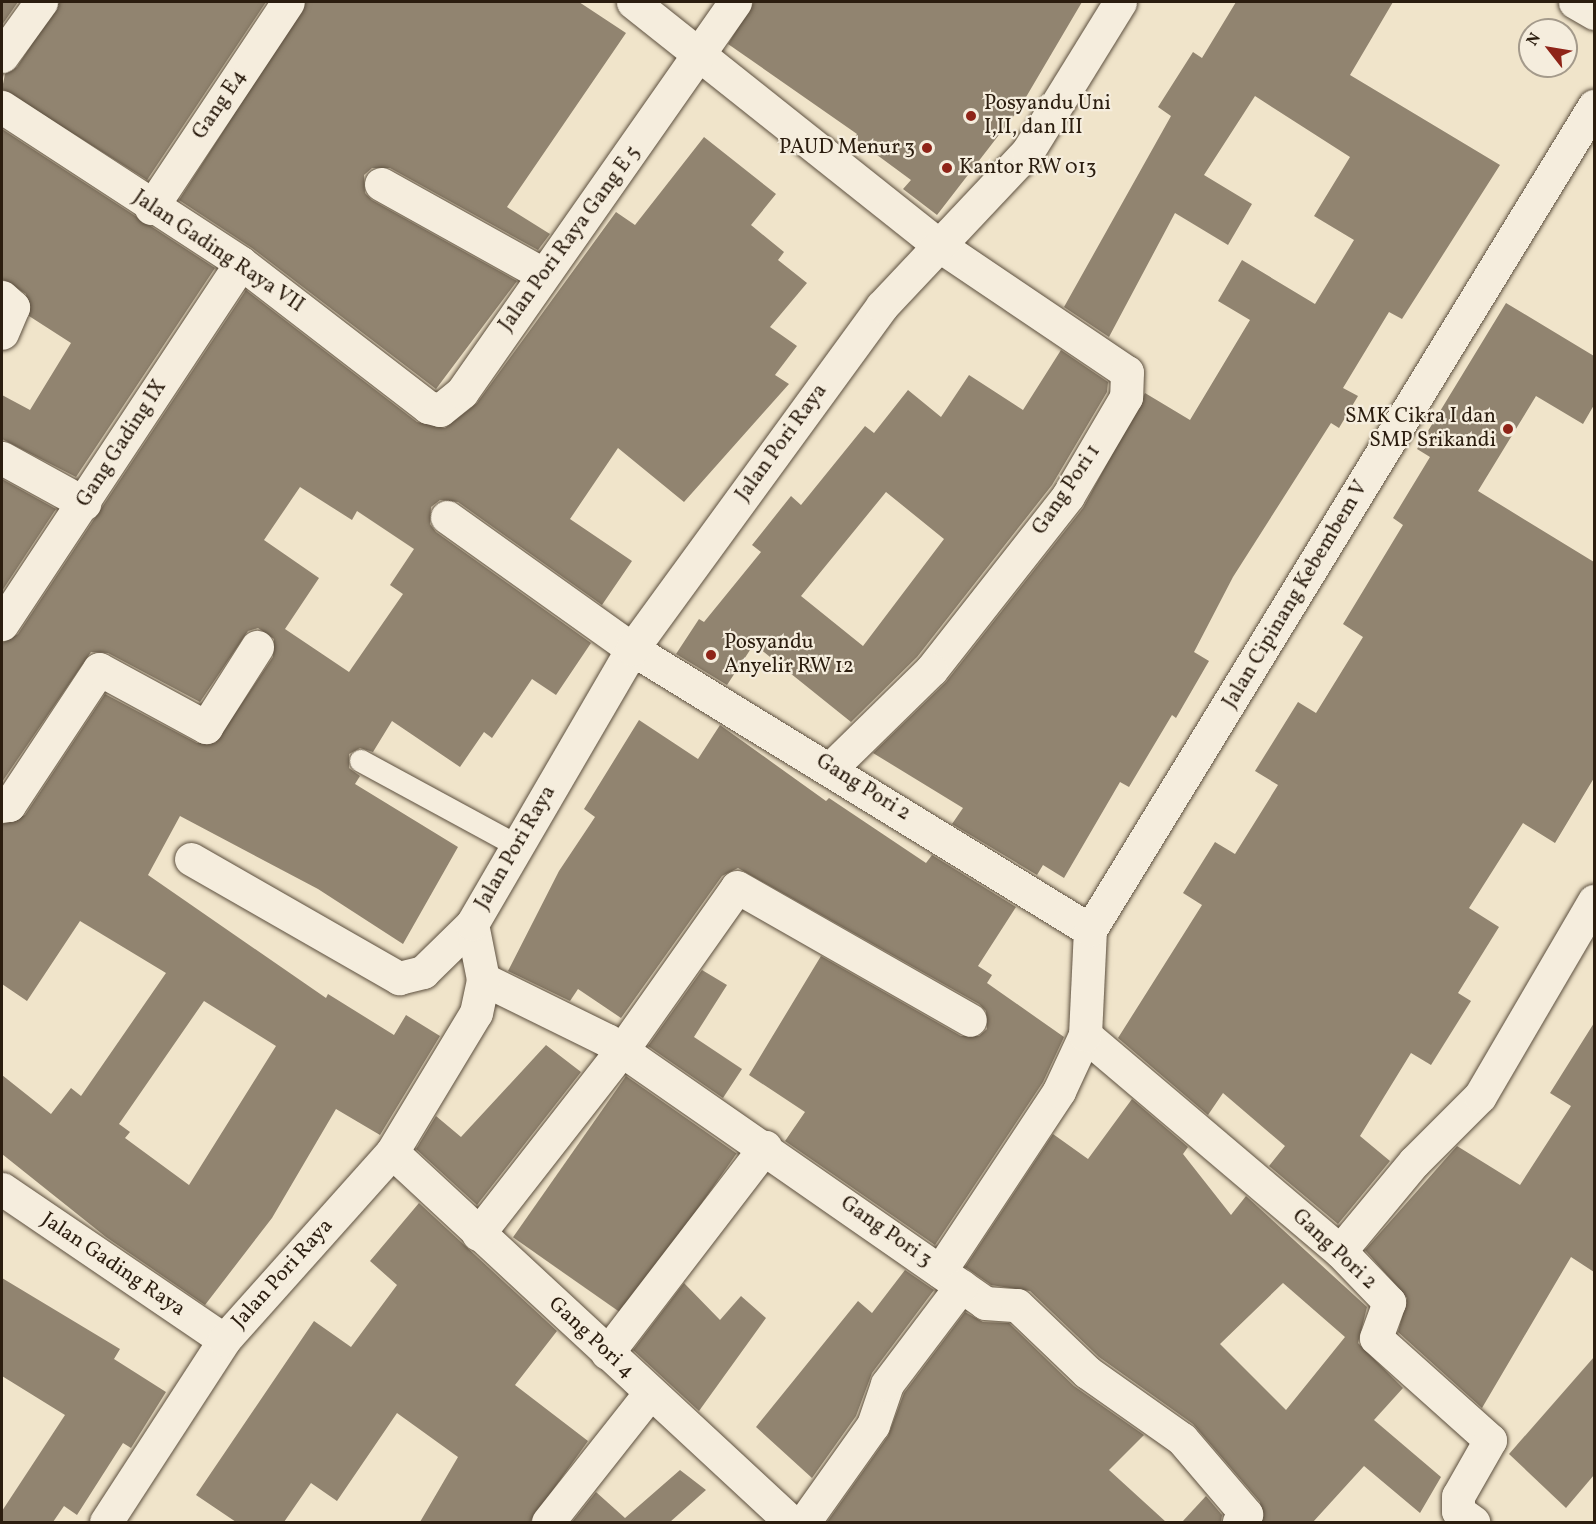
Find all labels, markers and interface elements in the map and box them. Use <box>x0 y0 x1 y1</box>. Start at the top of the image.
north arrow <box>1518 18 1578 78</box>
text: N <box>1522 29 1547 50</box>
street label: Gang E4 <box>188 65 252 145</box>
place label: Posyandu Uni I,II, dan III <box>984 91 1111 141</box>
marker: Posyandu Uni I,II, dan III <box>962 107 980 125</box>
place label: PAUD Menur 3 <box>779 135 915 161</box>
street label: Jalan Pori Raya Gang E 5 <box>494 141 646 337</box>
marker: PAUD Menur 3 <box>920 141 934 155</box>
place label: Kantor RW 013 <box>959 155 1097 181</box>
marker: Kantor RW 013 <box>940 161 954 175</box>
street label: Jalan Gading Raya VII <box>127 185 309 319</box>
street label: Gang Gading IX <box>72 376 172 512</box>
street label: Jalan Pori Raya <box>731 379 833 507</box>
place label: SMK Cikra I dan SMP Srikandi <box>1345 404 1496 454</box>
marker: SMK Cikra I dan SMP Srikandi <box>1501 422 1515 436</box>
street label: Gang Pori 1 <box>1028 440 1106 540</box>
street label: Jalan Cipinang Kebembem V <box>1218 476 1374 714</box>
place label: Posyandu Anyelir RW 12 <box>724 630 855 680</box>
marker: Posyandu Anyelir RW 12 <box>702 646 720 664</box>
street label: Gang Pori 2 <box>811 749 915 827</box>
street label: Jalan Pori Raya <box>470 781 562 915</box>
street label: Gang Pori 3 <box>835 1191 937 1273</box>
street label: Gang Pori 2 <box>1286 1204 1382 1296</box>
street label: Jalan Gading Raya <box>36 1207 190 1323</box>
street label: Jalan Pori Raya <box>227 1214 339 1334</box>
street label: Gang Pori 4 <box>543 1292 639 1384</box>

